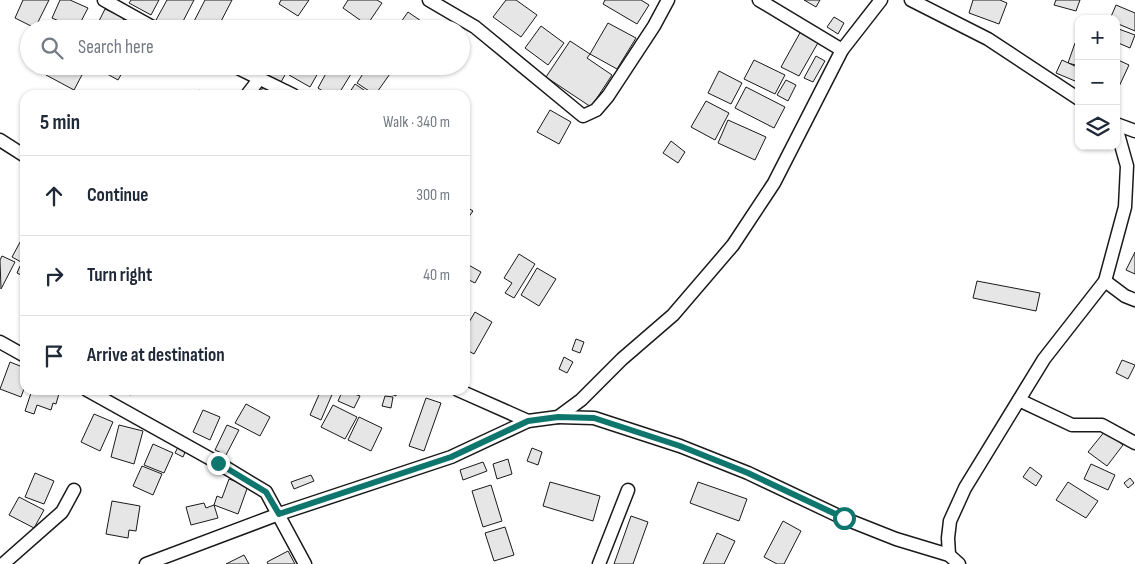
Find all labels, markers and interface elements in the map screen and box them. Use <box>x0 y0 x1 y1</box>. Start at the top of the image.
map controls <box>1075 15 1120 150</box>
button: + <box>1075 15 1120 60</box>
search box <box>20 20 470 75</box>
icon: search <box>38 34 66 62</box>
text: Search here <box>78 36 154 59</box>
button: − <box>1075 60 1120 105</box>
button: layers <box>1075 105 1120 150</box>
text: 5 min <box>40 110 80 135</box>
text: Walk · 340 m <box>383 113 450 132</box>
icon: ahead <box>40 182 68 210</box>
text: Continue <box>87 184 148 207</box>
text: 300 m <box>416 186 450 205</box>
icon: right <box>40 262 68 290</box>
text: Turn right <box>87 264 152 287</box>
text: 40 m <box>423 266 450 285</box>
icon: arrive <box>40 342 68 370</box>
text: Arrive at destination <box>87 344 225 367</box>
route end <box>207 452 230 475</box>
route start <box>833 507 856 530</box>

